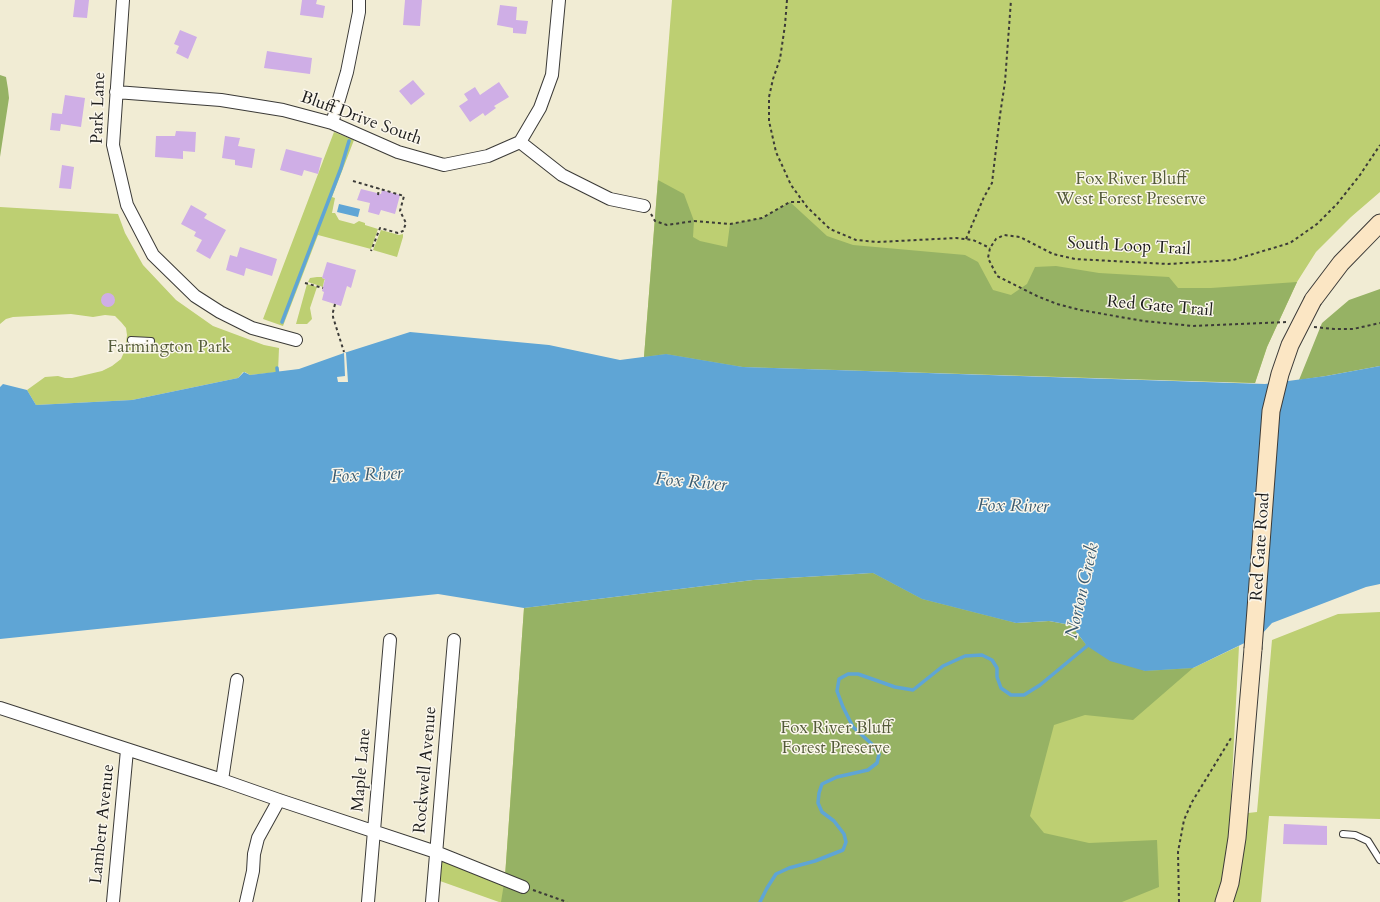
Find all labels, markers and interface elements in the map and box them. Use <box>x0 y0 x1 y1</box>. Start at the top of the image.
street label: Park Lane <box>88 72 110 144</box>
street label: Bluff Drive South <box>298 88 424 150</box>
park label: Fox River Bluff West Forest Preserve <box>1056 170 1206 210</box>
street label: South Loop Trail <box>1067 234 1191 260</box>
street label: Red Gate Trail <box>1106 292 1214 322</box>
park label: Farmington Park <box>107 338 231 358</box>
water label: Fox River <box>331 463 403 489</box>
water label: Fox River <box>654 469 728 497</box>
street label: Red Gate Road <box>1247 492 1275 602</box>
water label: Fox River <box>977 496 1049 518</box>
water label: Norton Creek <box>1062 541 1104 641</box>
street label: Rockwell Avenue <box>410 706 442 834</box>
park label: Fox River Bluff Forest Preserve <box>781 719 891 759</box>
street label: Maple Lane <box>348 727 376 813</box>
street label: Lambert Avenue <box>87 763 119 885</box>

